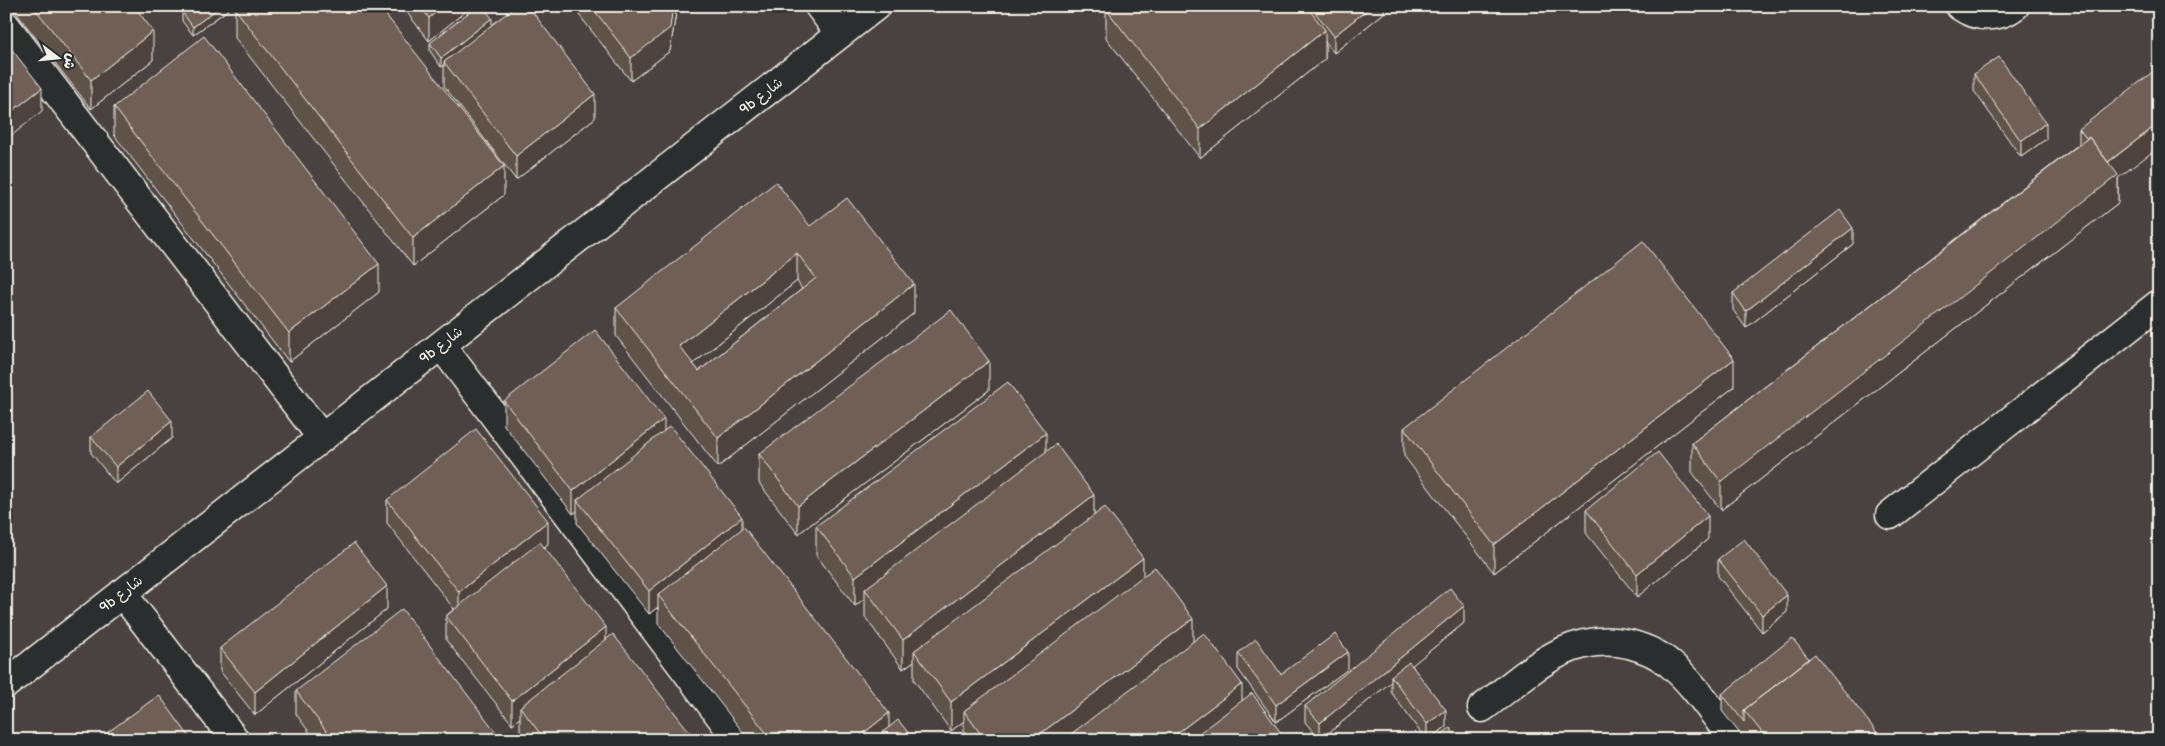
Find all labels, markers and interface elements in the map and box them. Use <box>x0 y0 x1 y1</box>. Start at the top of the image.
north arrow <box>32 32 82 82</box>
text: ش <box>60 52 80 71</box>
street label: 9b شارع <box>736 74 787 119</box>
street label: 9b شارع <box>416 323 467 368</box>
street label: 9b شارع <box>96 572 147 617</box>

